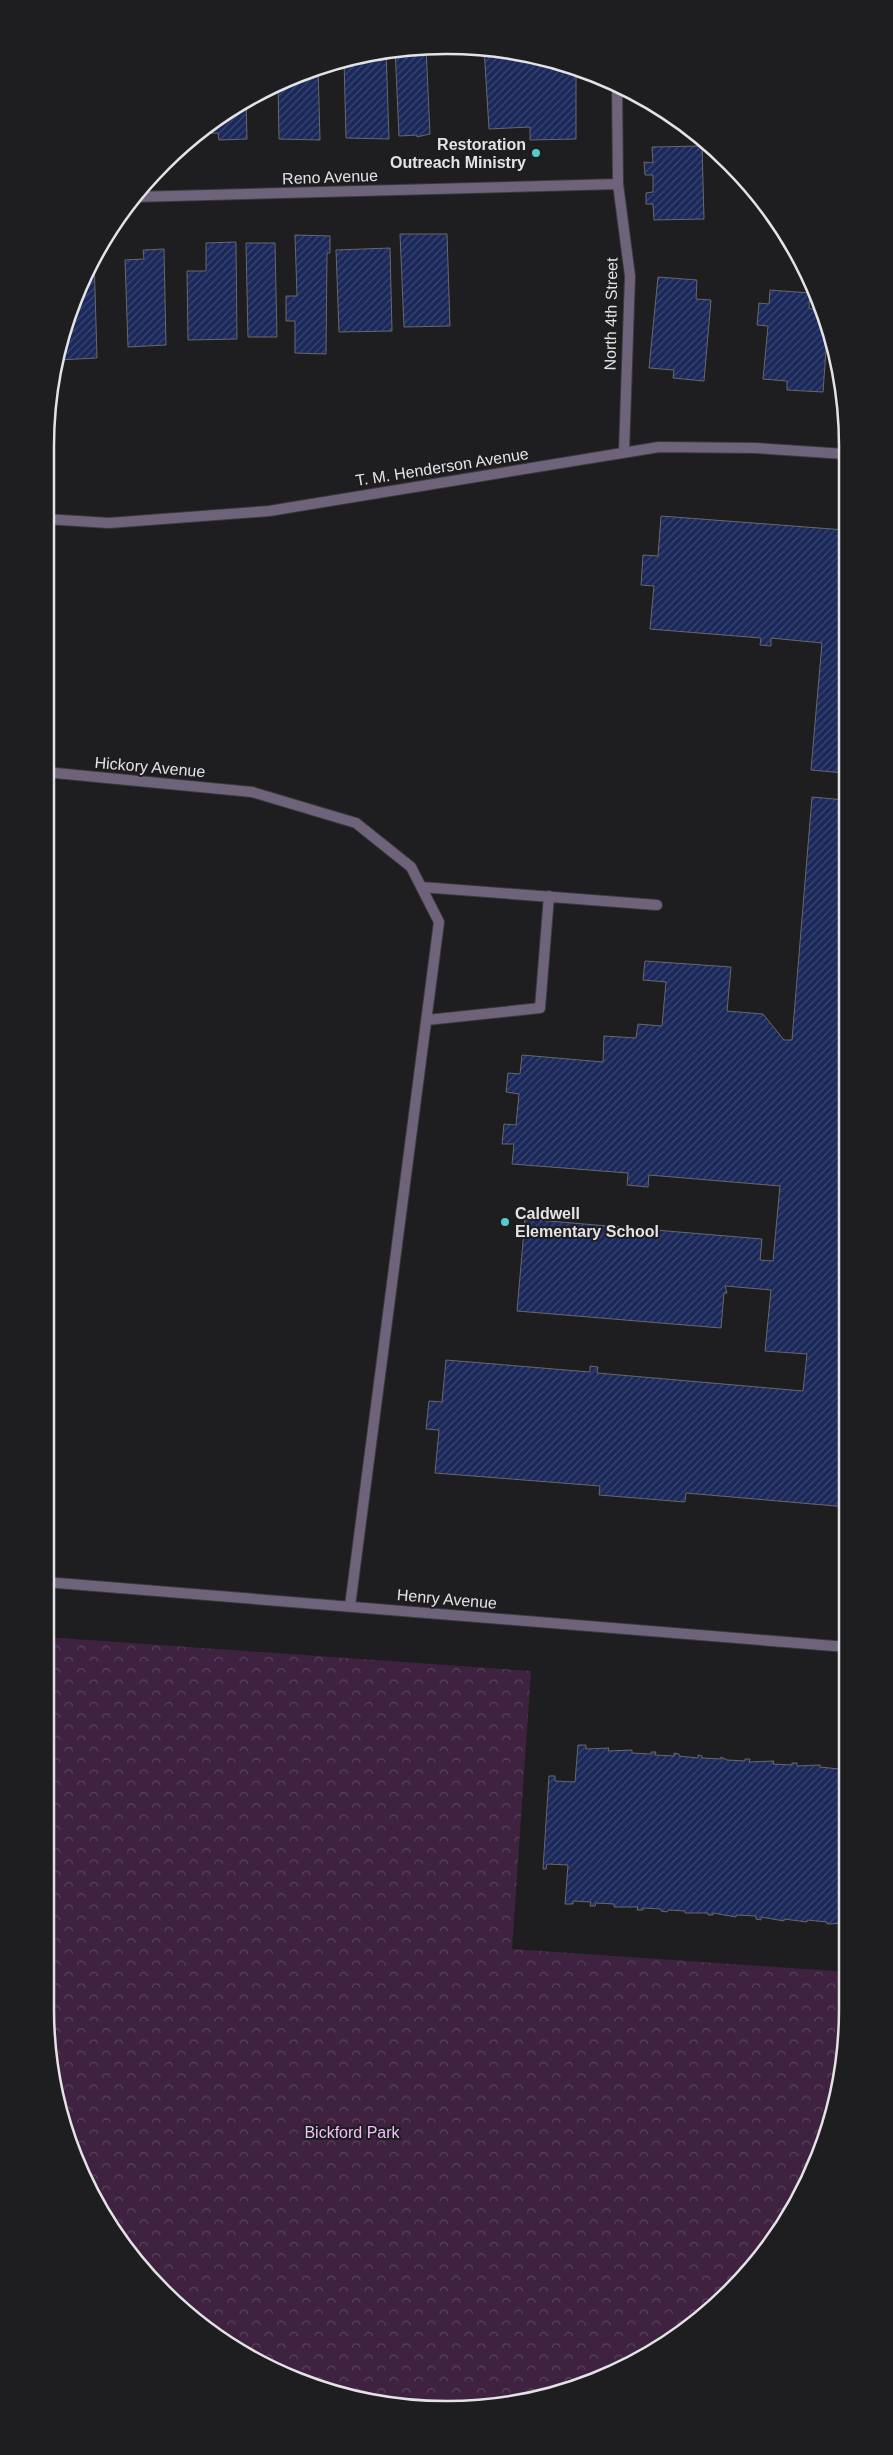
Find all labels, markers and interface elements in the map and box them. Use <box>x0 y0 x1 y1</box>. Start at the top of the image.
place label: Restoration Outreach Ministry <box>390 136 526 171</box>
marker: Restoration Outreach Ministry <box>530 147 542 159</box>
street label: Reno Avenue <box>282 167 378 187</box>
street label: North 4th Street <box>602 257 620 371</box>
street label: T. M. Henderson Avenue <box>354 445 530 489</box>
street label: Hickory Avenue <box>94 754 206 780</box>
place label: Caldwell Elementary School <box>515 1205 659 1240</box>
marker: Caldwell Elementary School <box>499 1216 511 1228</box>
street label: Henry Avenue <box>396 1586 498 1612</box>
park label: Bickford Park <box>304 2124 401 2141</box>

